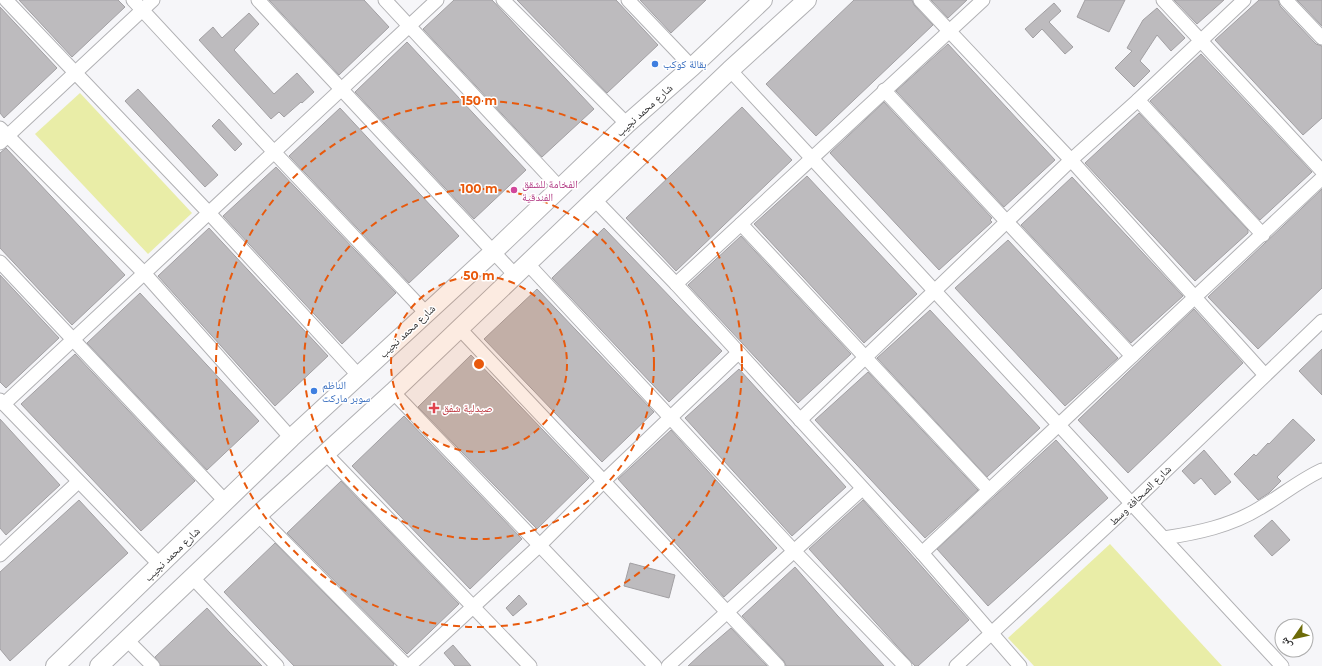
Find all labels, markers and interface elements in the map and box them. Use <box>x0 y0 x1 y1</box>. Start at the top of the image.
place label: بقالة كوكب <box>663 57 707 71</box>
marker: بقالة كوكب <box>650 59 660 69</box>
street label: شارع محمد نجيب <box>613 81 675 139</box>
text: 150 m <box>461 93 497 108</box>
place label: الفخامة للشقق الفندقية <box>522 177 578 204</box>
text: 100 m <box>461 181 497 196</box>
marker: الفخامة للشقق الفندقية <box>509 185 519 195</box>
text: 50 m <box>463 268 495 283</box>
street label: شارع محمد نجيب <box>376 301 438 361</box>
centre of rings <box>472 357 486 371</box>
place label: الناظم سوبر ماركت <box>322 378 370 405</box>
marker: الناظم سوبر ماركت <box>309 386 319 396</box>
place label: صيدلية شفق <box>442 401 493 415</box>
marker: صيدلية شفق <box>429 403 439 413</box>
street label: شارع الصحافة وسط <box>1106 462 1174 528</box>
street label: شارع محمد نجيب <box>141 524 203 584</box>
north arrow <box>1274 618 1314 658</box>
text: ش <box>1276 634 1296 652</box>

